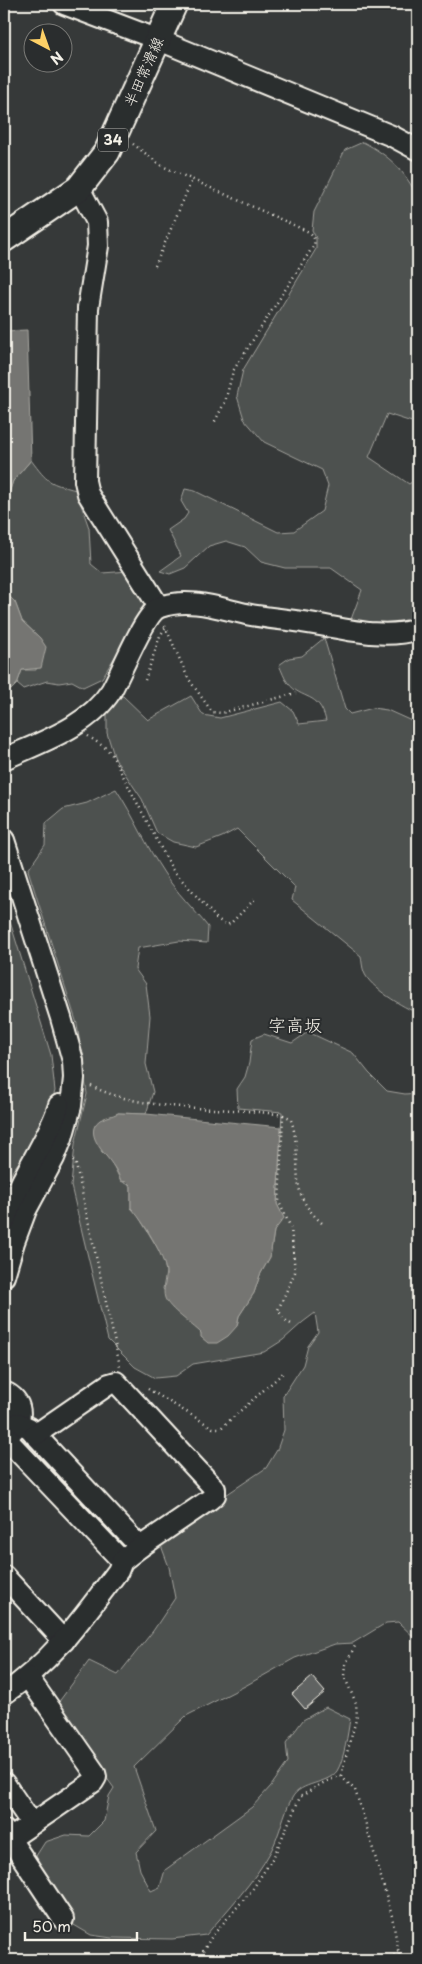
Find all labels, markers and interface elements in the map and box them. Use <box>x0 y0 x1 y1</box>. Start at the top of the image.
north arrow <box>22 22 72 72</box>
street label: 半田常滑線 <box>117 32 168 110</box>
text: N <box>46 47 68 70</box>
road number: 34 <box>98 128 128 152</box>
district label: 字高坂 <box>268 1011 322 1038</box>
scale bar <box>25 1909 138 1941</box>
text: 50 m <box>32 1914 71 1937</box>

